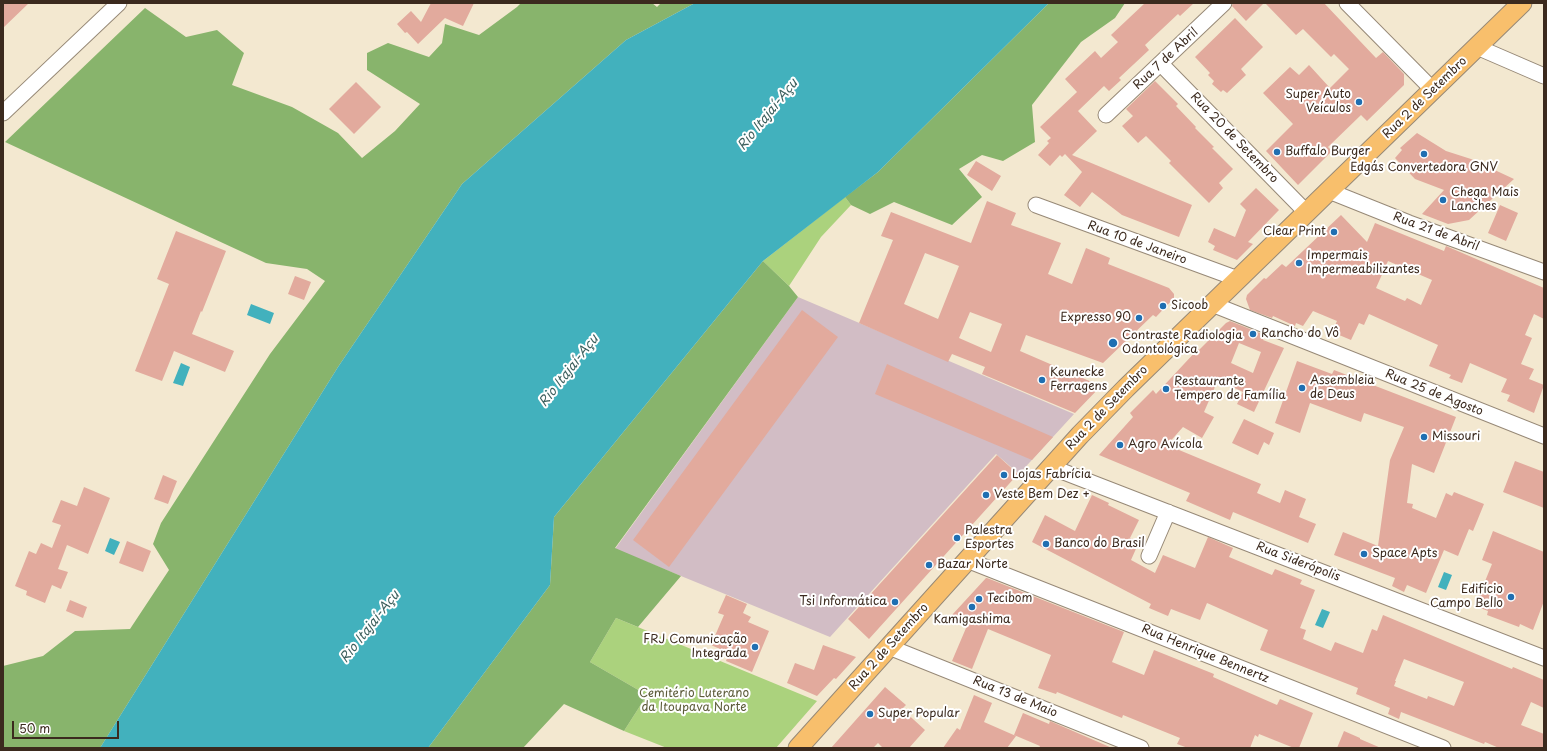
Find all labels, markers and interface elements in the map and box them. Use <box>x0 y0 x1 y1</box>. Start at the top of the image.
street label: Rua 7 de Abril <box>1131 25 1201 93</box>
street label: Rua 2 de Setembro <box>1380 54 1470 142</box>
water label: Rio Itajaí-Açu <box>735 76 801 154</box>
place label: Super Auto Veículos <box>1285 88 1351 116</box>
street label: Rua 20 de Setembro <box>1187 90 1281 186</box>
marker: Super Auto Veículos <box>1354 97 1364 107</box>
place label: Buffalo Burger <box>1285 145 1370 159</box>
marker: Buffalo Burger <box>1272 147 1282 157</box>
marker: Edgás Convertedora GNV <box>1419 149 1429 159</box>
place label: Edgás Convertedora GNV <box>1350 161 1498 175</box>
place label: Chega Mais Lanches <box>1451 186 1519 214</box>
marker: Chega Mais Lanches <box>1438 195 1448 205</box>
street label: Rua 21 de Abril <box>1391 210 1481 254</box>
street label: Rua 10 de Janeiro <box>1085 218 1189 268</box>
place label: Clear Print <box>1263 225 1326 239</box>
marker: Clear Print <box>1329 227 1339 237</box>
place label: Impermais Impermeabilizantes <box>1307 249 1420 277</box>
marker: Impermais Impermeabilizantes <box>1294 258 1304 268</box>
place label: Sicoob <box>1171 299 1208 313</box>
marker: Sicoob <box>1158 301 1168 311</box>
place label: Expresso 90 <box>1060 311 1131 325</box>
marker: Expresso 90 <box>1134 313 1144 323</box>
place label: Rancho do Vô <box>1261 327 1339 341</box>
place label: Contraste Radiologia Odontológica <box>1122 329 1243 357</box>
marker: Rancho do Vô <box>1248 329 1258 339</box>
water label: Rio Itajaí-Açu <box>536 332 602 410</box>
marker: Contraste Radiologia Odontológica <box>1107 337 1119 349</box>
street label: Rua 2 de Setembro <box>1063 363 1151 453</box>
place label: Keunecke Ferragens <box>1050 366 1107 394</box>
street label: Rua 25 de Agosto <box>1383 367 1485 419</box>
place label: Assembleia de Deus <box>1310 374 1375 402</box>
marker: Keunecke Ferragens <box>1037 375 1047 385</box>
place label: Restaurante Tempero de Família <box>1174 375 1286 403</box>
marker: Assembleia de Deus <box>1297 383 1307 393</box>
marker: Restaurante Tempero de Família <box>1161 384 1171 394</box>
place label: Missouri <box>1432 430 1480 444</box>
marker: Missouri <box>1419 432 1429 442</box>
place label: Agro Avícola <box>1128 438 1202 452</box>
marker: Agro Avícola <box>1115 440 1125 450</box>
place label: Lojas Fabrícia <box>1012 468 1091 482</box>
marker: Lojas Fabrícia <box>999 470 1009 480</box>
place label: Veste Bem Dez + <box>994 488 1090 502</box>
marker: Veste Bem Dez + <box>981 490 991 500</box>
place label: Palestra Esportes <box>965 524 1014 552</box>
marker: Palestra Esportes <box>952 533 962 543</box>
place label: Banco do Brasil <box>1054 537 1145 551</box>
marker: Banco do Brasil <box>1041 539 1051 549</box>
street label: Rua Siderópolis <box>1254 539 1342 585</box>
place label: Space Apts <box>1372 547 1437 561</box>
marker: Space Apts <box>1359 549 1369 559</box>
place label: Bazar Norte <box>937 558 1008 572</box>
marker: Bazar Norte <box>924 560 934 570</box>
place label: Edifício Campo Bello <box>1430 583 1503 611</box>
water label: Rio Itajaí-Açu <box>337 588 403 666</box>
place label: Tecibom <box>987 592 1032 606</box>
marker: Edifício Campo Bello <box>1506 592 1516 602</box>
marker: Tecibom <box>974 594 984 604</box>
place label: Tsi Informática <box>799 595 887 609</box>
marker: Tsi Informática <box>890 597 900 607</box>
street label: Rua 2 de Setembro <box>846 601 932 693</box>
marker: Kamigashima <box>967 602 977 612</box>
place label: Kamigashima <box>933 613 1011 627</box>
street label: Rua Henrique Bennertz <box>1139 622 1271 686</box>
place label: FRJ Comunicação Integrada <box>643 633 747 661</box>
marker: FRJ Comunicação Integrada <box>750 642 760 652</box>
street label: Rua 13 de Maio <box>971 673 1059 721</box>
park label: Cemitério Luterano da Itoupava Norte <box>639 687 749 715</box>
place label: Super Popular <box>878 707 960 721</box>
marker: Super Popular <box>865 709 875 719</box>
scale bar <box>14 713 121 739</box>
text: 50 m <box>19 719 50 737</box>

